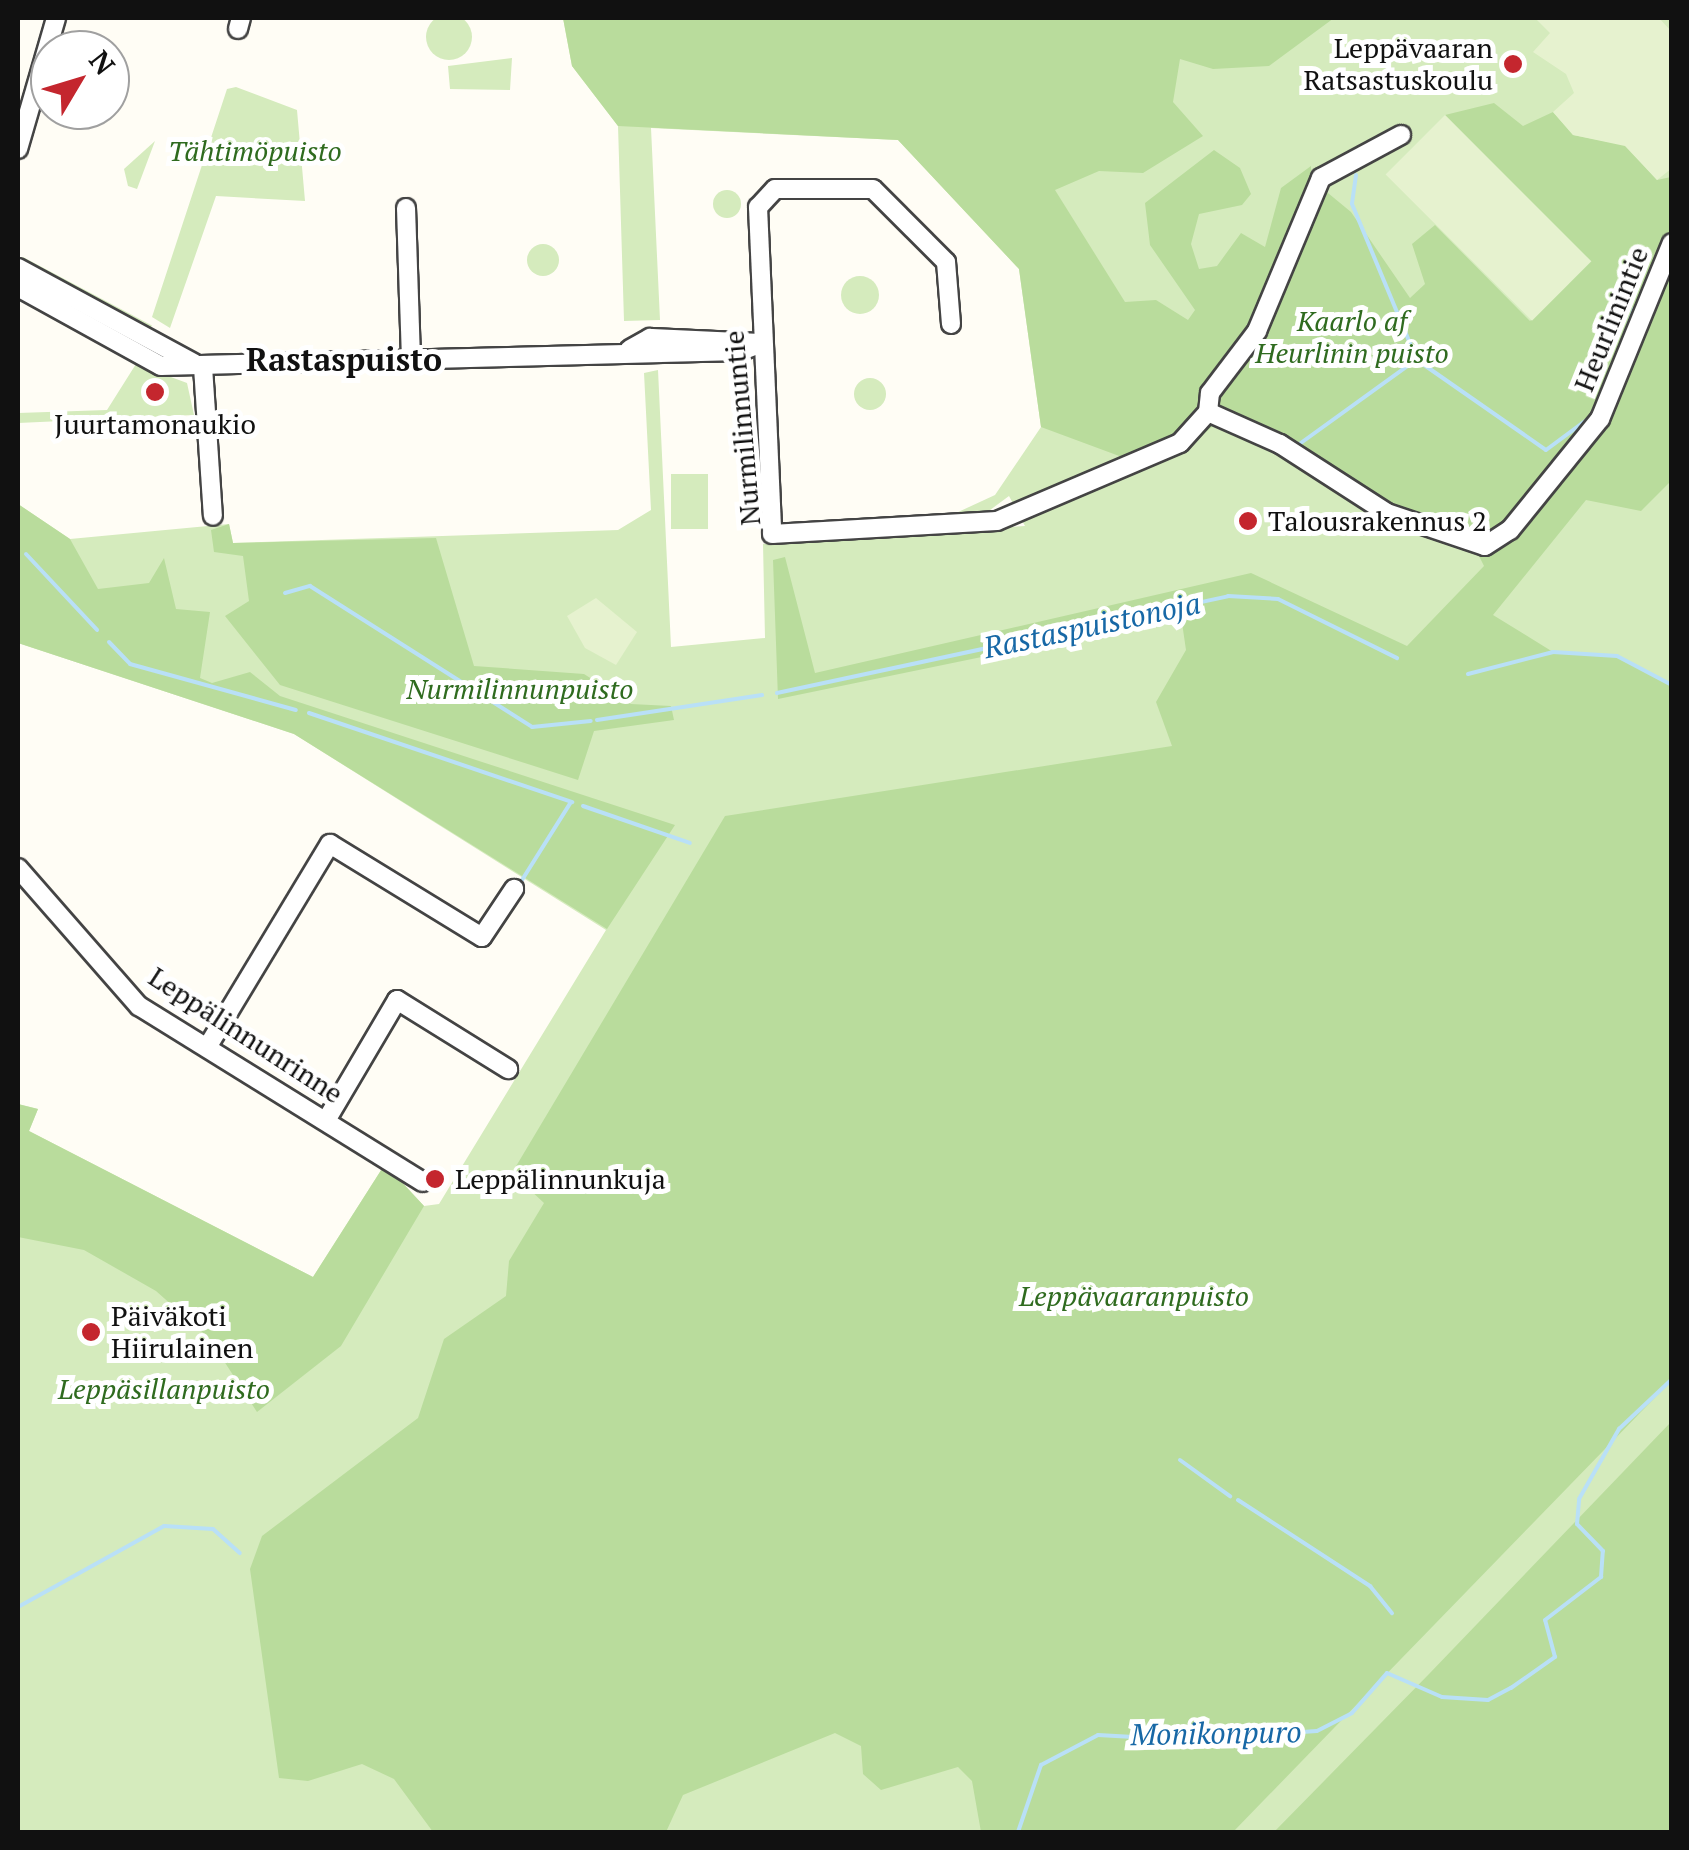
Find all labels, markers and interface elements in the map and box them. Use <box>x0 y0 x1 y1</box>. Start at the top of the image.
north arrow <box>30 30 130 130</box>
place label: Leppävaaran Ratsastuskoulu <box>1303 31 1493 97</box>
text: N <box>81 43 124 82</box>
marker: Leppävaaran Ratsastuskoulu <box>1502 53 1524 75</box>
park label: Tähtimöpuisto <box>168 134 342 168</box>
street label: Heurlinintie <box>1567 242 1655 396</box>
park label: Kaarlo af Heurlinin puisto <box>1255 304 1449 370</box>
street label: Nurmilinnuntie <box>717 329 767 527</box>
district label: Rastaspuisto <box>246 340 442 378</box>
marker: Juurtamonaukio <box>144 381 166 403</box>
place label: Juurtamonaukio <box>54 407 256 441</box>
place label: Talousrakennus 2 <box>1268 504 1487 538</box>
marker: Talousrakennus 2 <box>1237 510 1259 532</box>
water label: Rastaspuistonoja <box>980 584 1204 666</box>
park label: Nurmilinnunpuisto <box>407 672 633 706</box>
street label: Leppälinnunrinne <box>143 960 349 1110</box>
place label: Leppälinnunkuja <box>455 1162 666 1196</box>
marker: Leppälinnunkuja <box>424 1168 446 1190</box>
park label: Leppävaaranpuisto <box>1019 1279 1249 1313</box>
place label: Päiväkoti Hiirulainen <box>111 1299 253 1365</box>
marker: Päiväkoti Hiirulainen <box>80 1321 102 1343</box>
park label: Leppäsillanpuisto <box>58 1372 270 1406</box>
water label: Monikonpuro <box>1130 1714 1302 1752</box>

